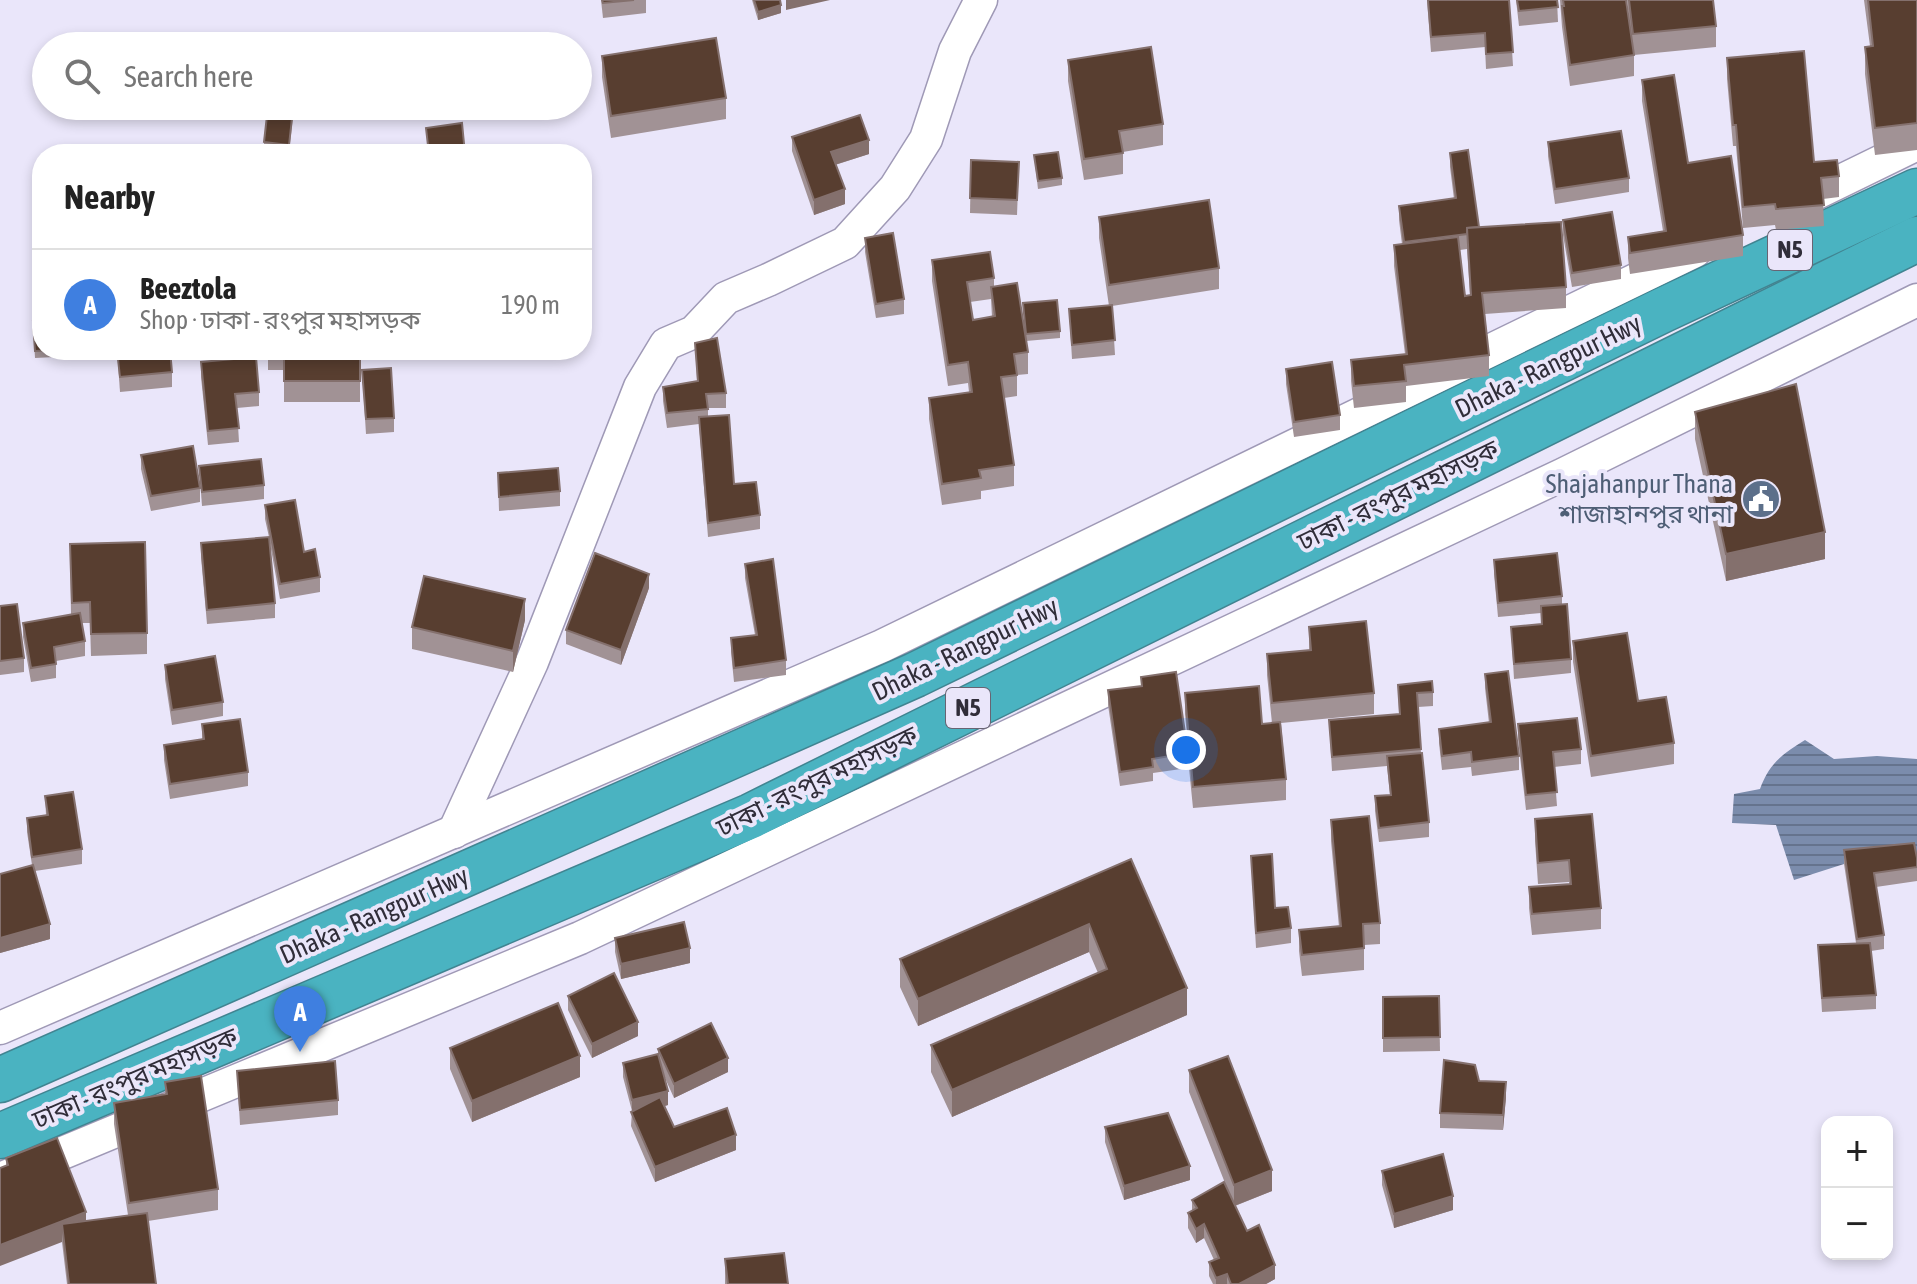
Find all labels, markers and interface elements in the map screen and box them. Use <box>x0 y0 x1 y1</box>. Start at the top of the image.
search box <box>32 32 592 120</box>
icon: search <box>60 54 104 98</box>
text: Search here <box>124 59 253 93</box>
text: Nearby <box>64 177 155 216</box>
road number: N5 <box>1768 230 1812 270</box>
text: Beeztola <box>140 271 236 305</box>
text: A <box>84 290 96 320</box>
text: 190 m <box>501 290 560 320</box>
text: Shop · ঢাকা - রংপুর মহাসড়ক <box>140 305 420 335</box>
street label: Dhaka - Rangpur Hwy <box>1450 308 1646 424</box>
street label: ঢাকা - রংপুর মহাসড়ক <box>1292 433 1504 557</box>
place label: Shajahanpur Thana শাজাহানপুর থানা <box>1546 469 1734 529</box>
public building icon: Shajahanpur Thana শাজাহানপুর থানা <box>1740 478 1782 520</box>
street label: Dhaka - Rangpur Hwy <box>867 591 1063 707</box>
road number: N5 <box>946 688 990 728</box>
street label: ঢাকা - রংপুর মহাসড়ক <box>711 719 923 843</box>
your location <box>1166 730 1206 770</box>
street label: Dhaka - Rangpur Hwy <box>275 860 473 970</box>
pin: A <box>274 986 326 1052</box>
street label: ঢাকা - রংপুর মহাসড়ক <box>27 1021 243 1135</box>
map controls <box>1821 1116 1893 1260</box>
button: + <box>1821 1116 1893 1188</box>
button: − <box>1821 1188 1893 1260</box>

